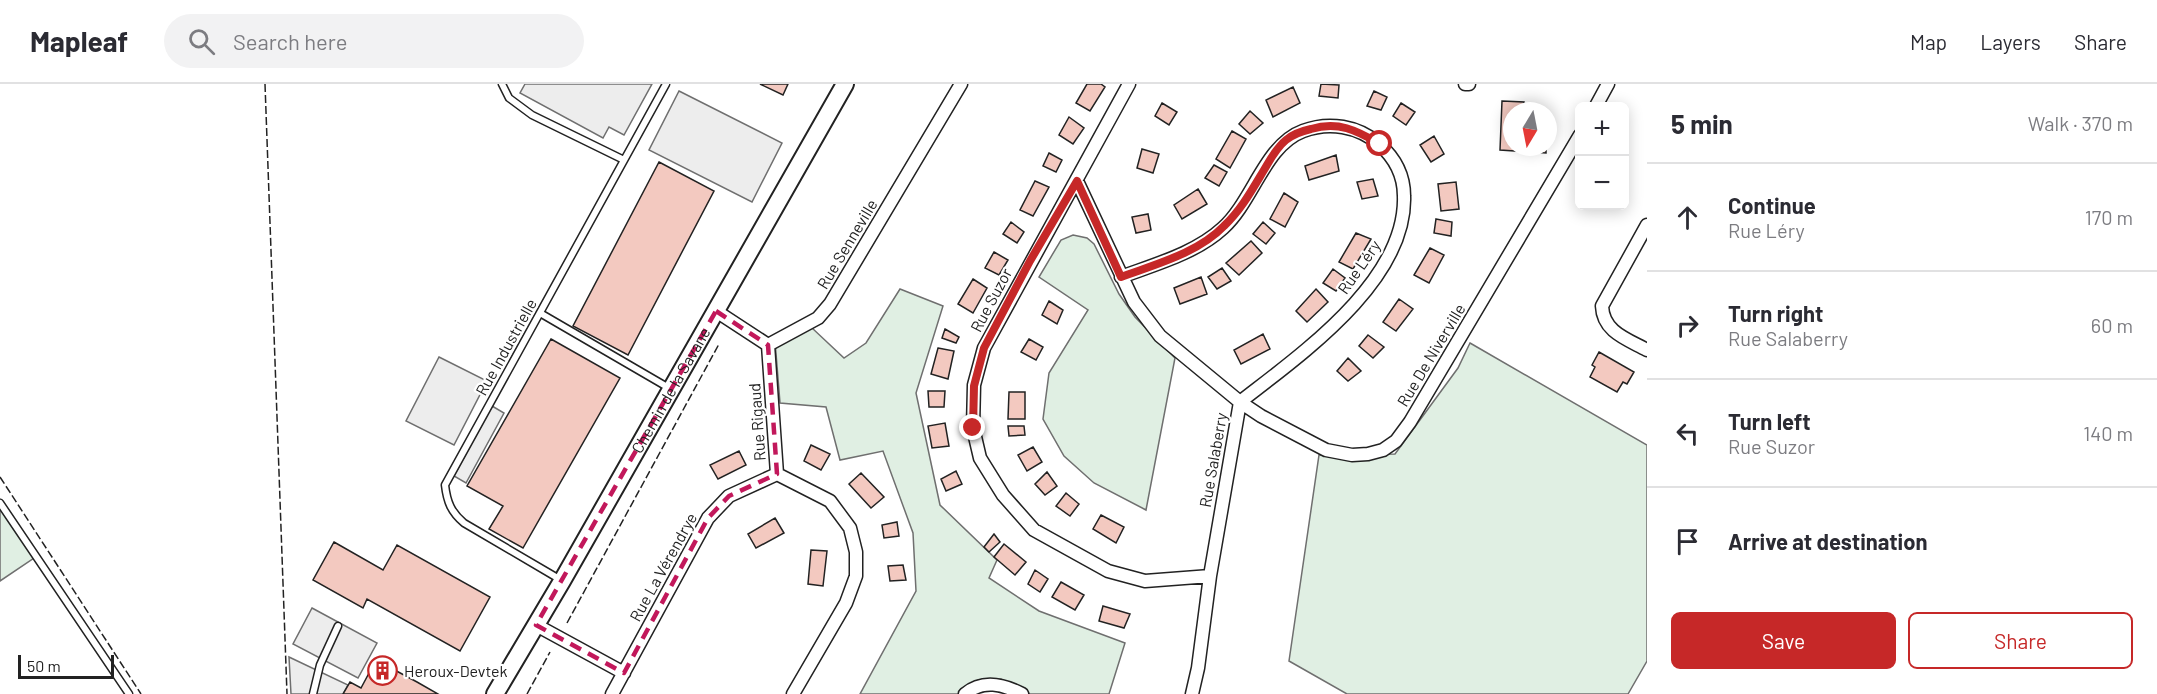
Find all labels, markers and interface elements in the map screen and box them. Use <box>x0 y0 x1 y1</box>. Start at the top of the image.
search box <box>164 14 584 68</box>
text: Mapleaf <box>30 24 128 58</box>
icon: search <box>185 25 218 58</box>
text: Search here <box>233 28 347 54</box>
text: Map <box>1910 29 1947 54</box>
text: Layers <box>1980 29 2041 54</box>
text: Share <box>2074 29 2127 54</box>
north arrow <box>1503 102 1557 156</box>
map controls <box>1575 102 1629 210</box>
button: + <box>1575 102 1629 156</box>
text: 5 min <box>1671 108 1733 139</box>
text: Walk · 370 m <box>2028 111 2133 135</box>
route start <box>1366 130 1392 156</box>
button: − <box>1575 156 1629 210</box>
text: Continue <box>1728 192 1816 218</box>
street label: Rue Senneville <box>812 196 881 292</box>
icon: ahead <box>1671 201 1704 234</box>
text: 170 m <box>2085 205 2133 229</box>
text: Rue Léry <box>1728 218 1805 242</box>
street label: Rue Léry <box>1333 236 1384 297</box>
street label: Rue Suzor <box>966 264 1015 335</box>
street label: Rue Industrielle <box>471 295 540 399</box>
street label: Rue De Niverville <box>1392 300 1469 409</box>
text: Turn right <box>1728 300 1823 326</box>
icon: right <box>1671 309 1704 342</box>
text: 60 m <box>2091 313 2133 337</box>
street label: Chemin de la Savane <box>627 324 714 456</box>
text: Rue Salaberry <box>1728 326 1848 350</box>
street label: Rue Rigaud <box>744 382 769 462</box>
text: Turn left <box>1728 408 1811 434</box>
street label: Rue Salaberry <box>1195 410 1230 509</box>
route end <box>959 414 985 440</box>
icon: left <box>1671 417 1704 450</box>
text: 140 m <box>2083 421 2133 445</box>
text: Rue Suzor <box>1728 434 1815 458</box>
street label: Rue La Vérendrye <box>625 509 700 624</box>
icon: arrive <box>1671 525 1704 558</box>
text: Arrive at destination <box>1728 528 1927 554</box>
button: Save <box>1671 612 1896 669</box>
button: Share <box>1908 612 2133 669</box>
scale bar <box>18 652 114 680</box>
building icon: Heroux-Devtek <box>367 655 399 687</box>
text: 50 m <box>27 656 61 675</box>
place label: Heroux-Devtek <box>404 661 508 680</box>

